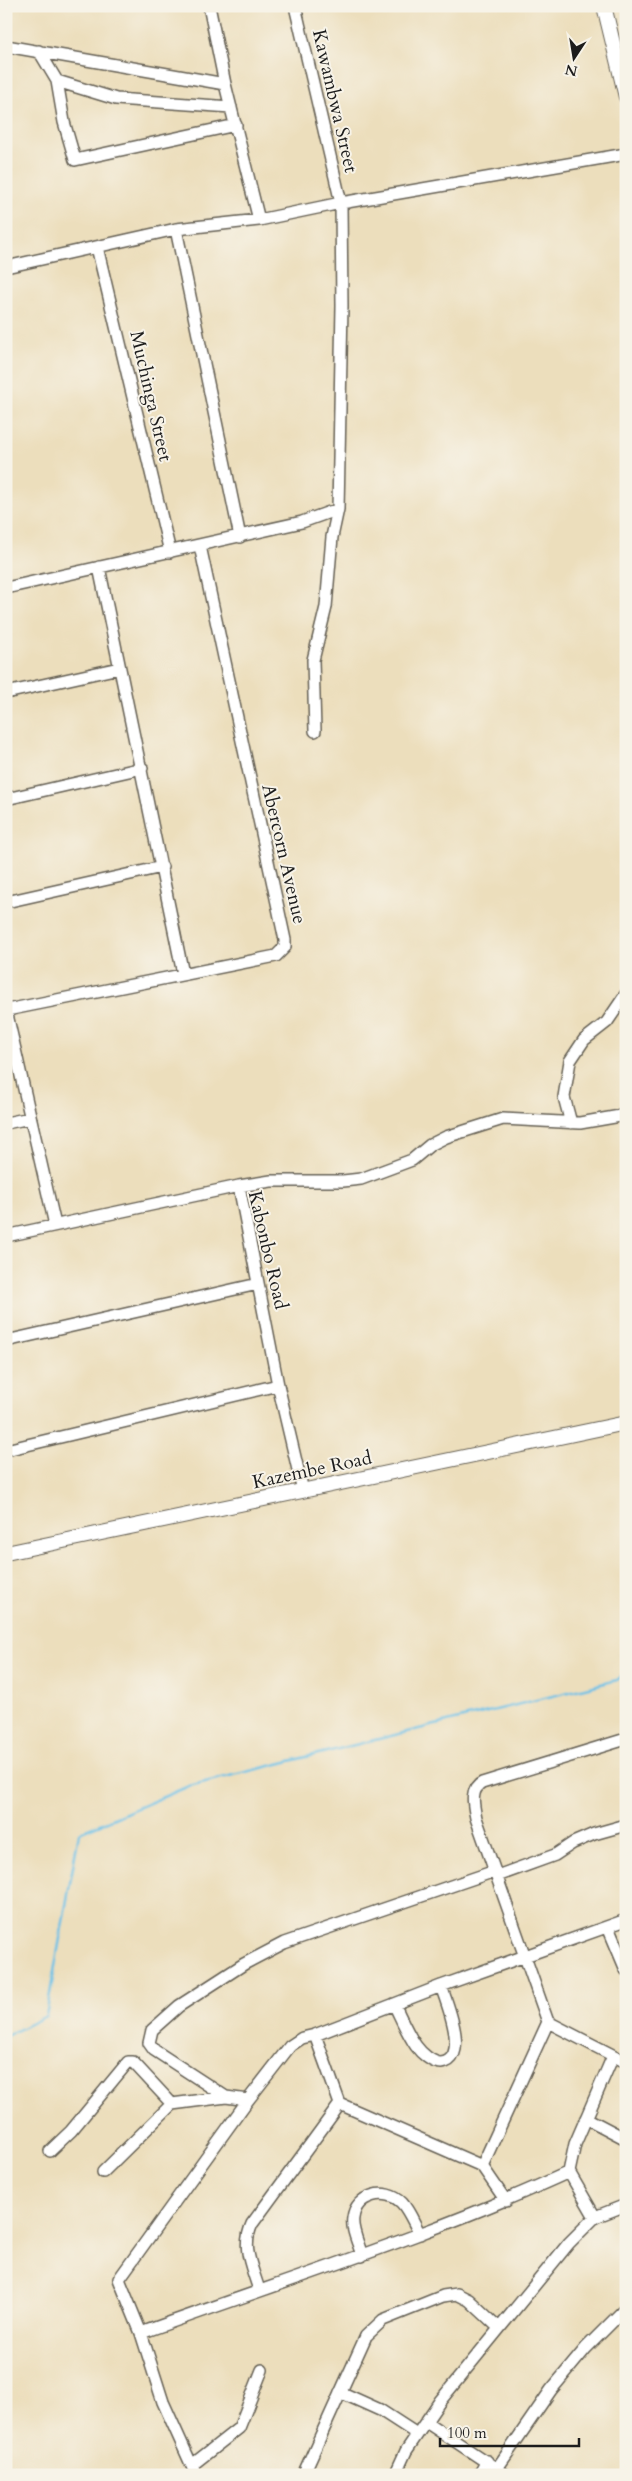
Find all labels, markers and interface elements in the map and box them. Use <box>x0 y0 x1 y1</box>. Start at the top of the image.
street label: Kawambwa Street <box>306 27 364 175</box>
north arrow <box>550 32 600 82</box>
text: N <box>563 60 579 81</box>
street label: Muchinga Street <box>123 328 179 464</box>
street label: Abercorn Avenue <box>255 782 313 926</box>
street label: Kabonbo Road <box>242 1188 294 1312</box>
street label: Kazembe Road <box>250 1445 374 1495</box>
scale bar <box>440 2416 578 2448</box>
text: 100 m <box>447 2423 487 2443</box>

